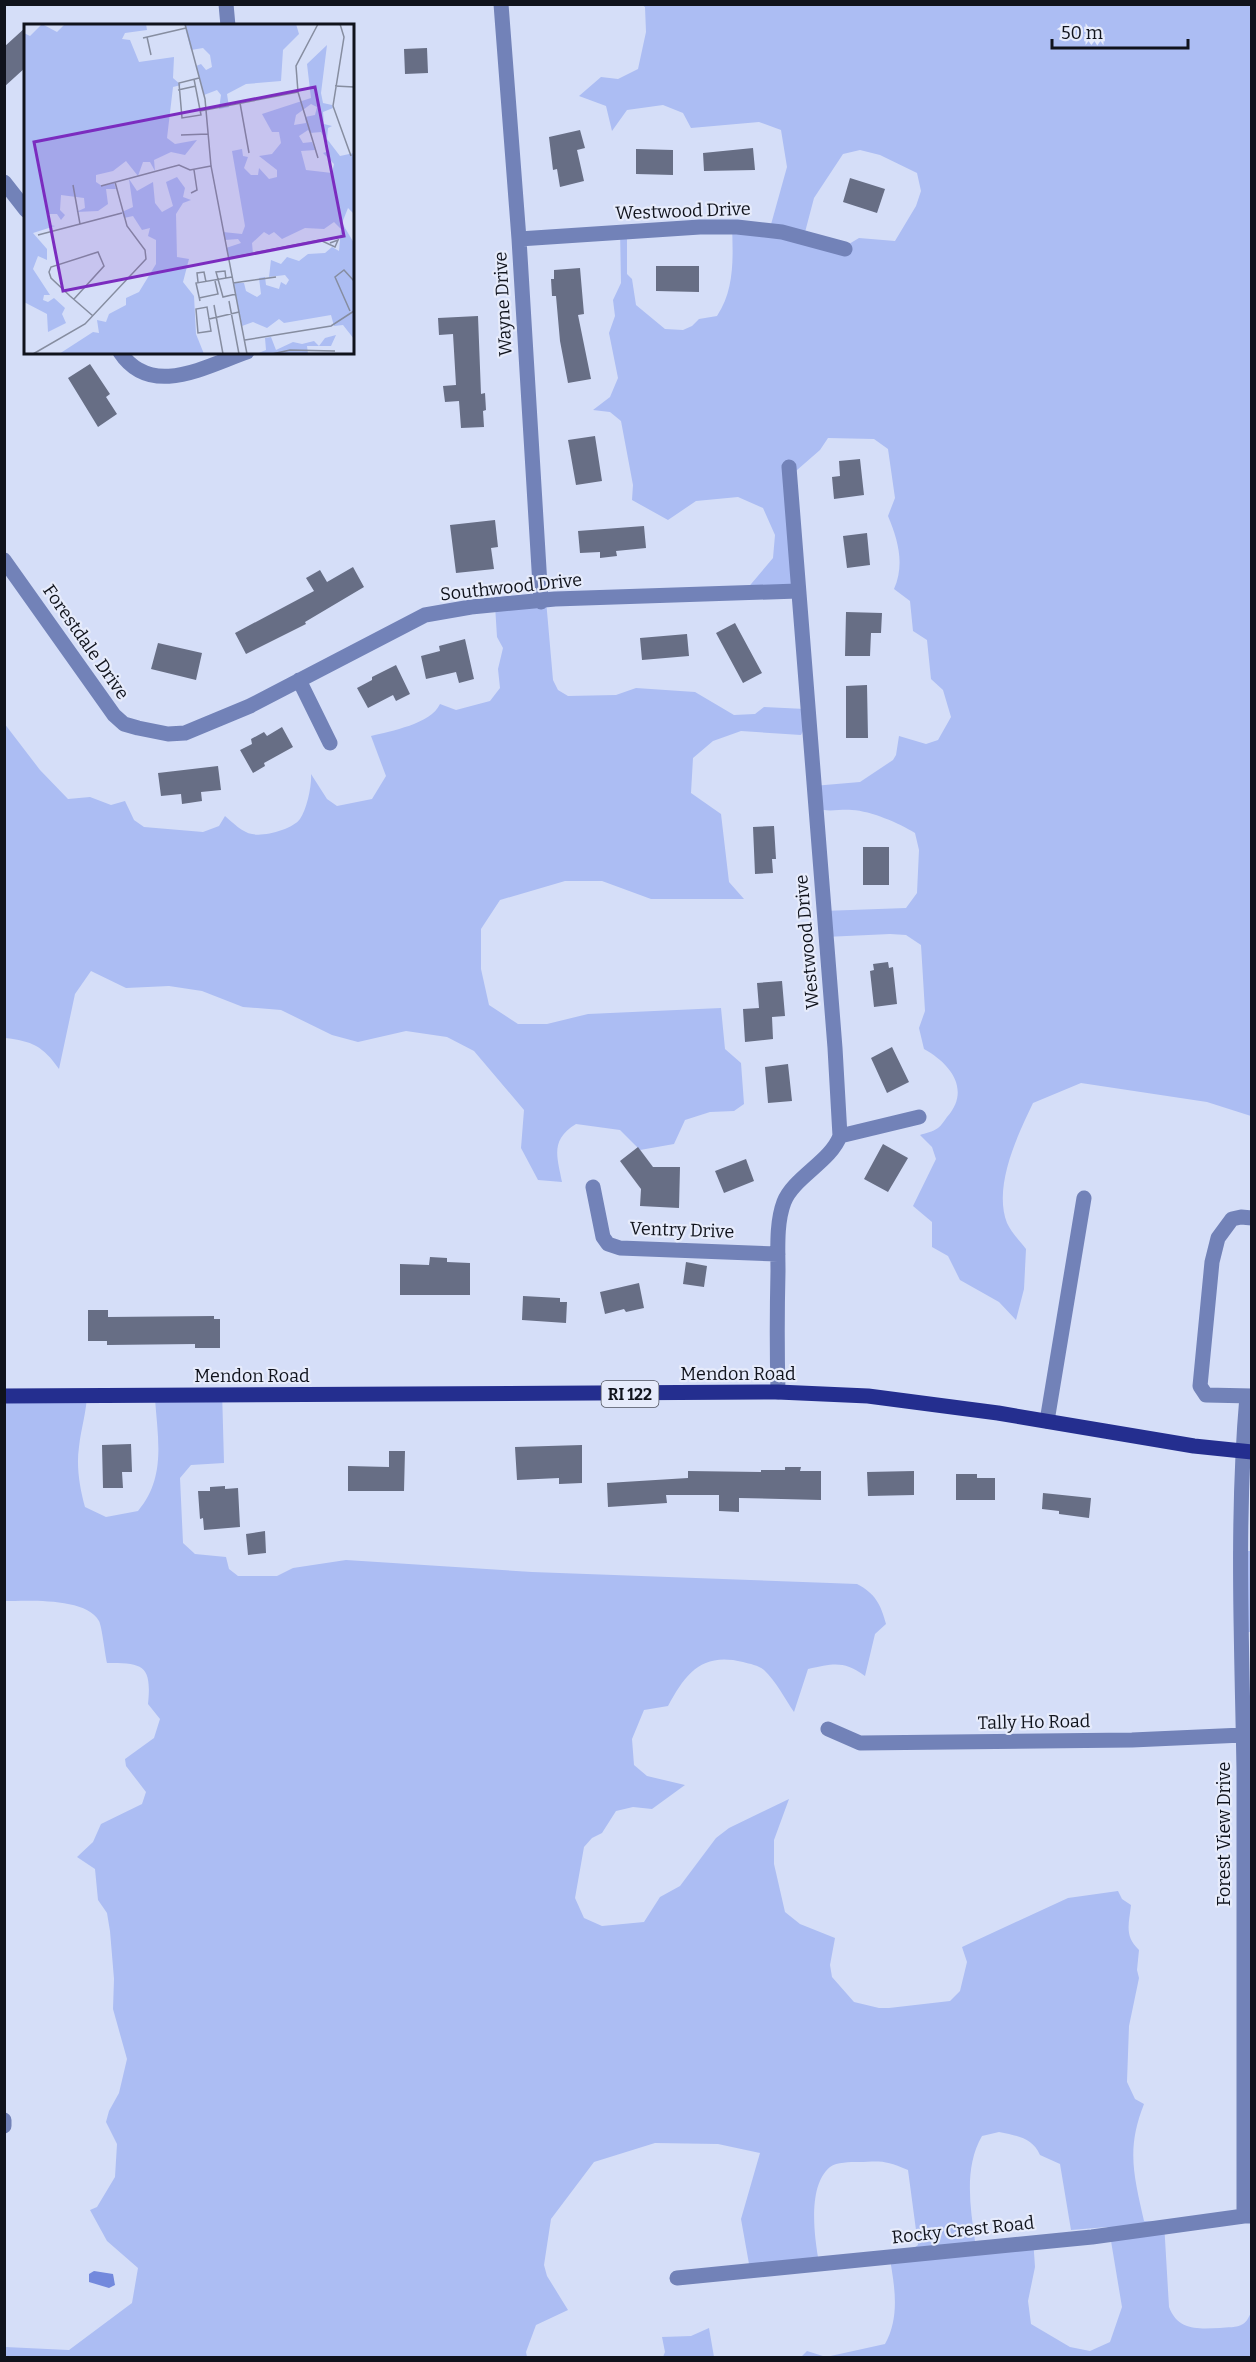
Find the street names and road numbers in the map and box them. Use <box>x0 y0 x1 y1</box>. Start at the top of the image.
street label: Westwood Drive <box>615 198 751 224</box>
street label: Wayne Drive <box>489 251 517 357</box>
street label: Southwood Drive <box>439 569 583 605</box>
street label: Forestdale Drive <box>38 580 134 704</box>
street label: Westwood Drive <box>790 874 824 1010</box>
street label: Ventry Drive <box>629 1217 735 1243</box>
street label: Mendon Road <box>680 1363 796 1385</box>
street label: Mendon Road <box>194 1365 310 1387</box>
road number: RI 122 <box>602 1381 658 1407</box>
street label: Tally Ho Road <box>977 1710 1091 1734</box>
street label: Forest View Drive <box>1213 1762 1235 1906</box>
street label: Rocky Crest Road <box>891 2212 1036 2248</box>

